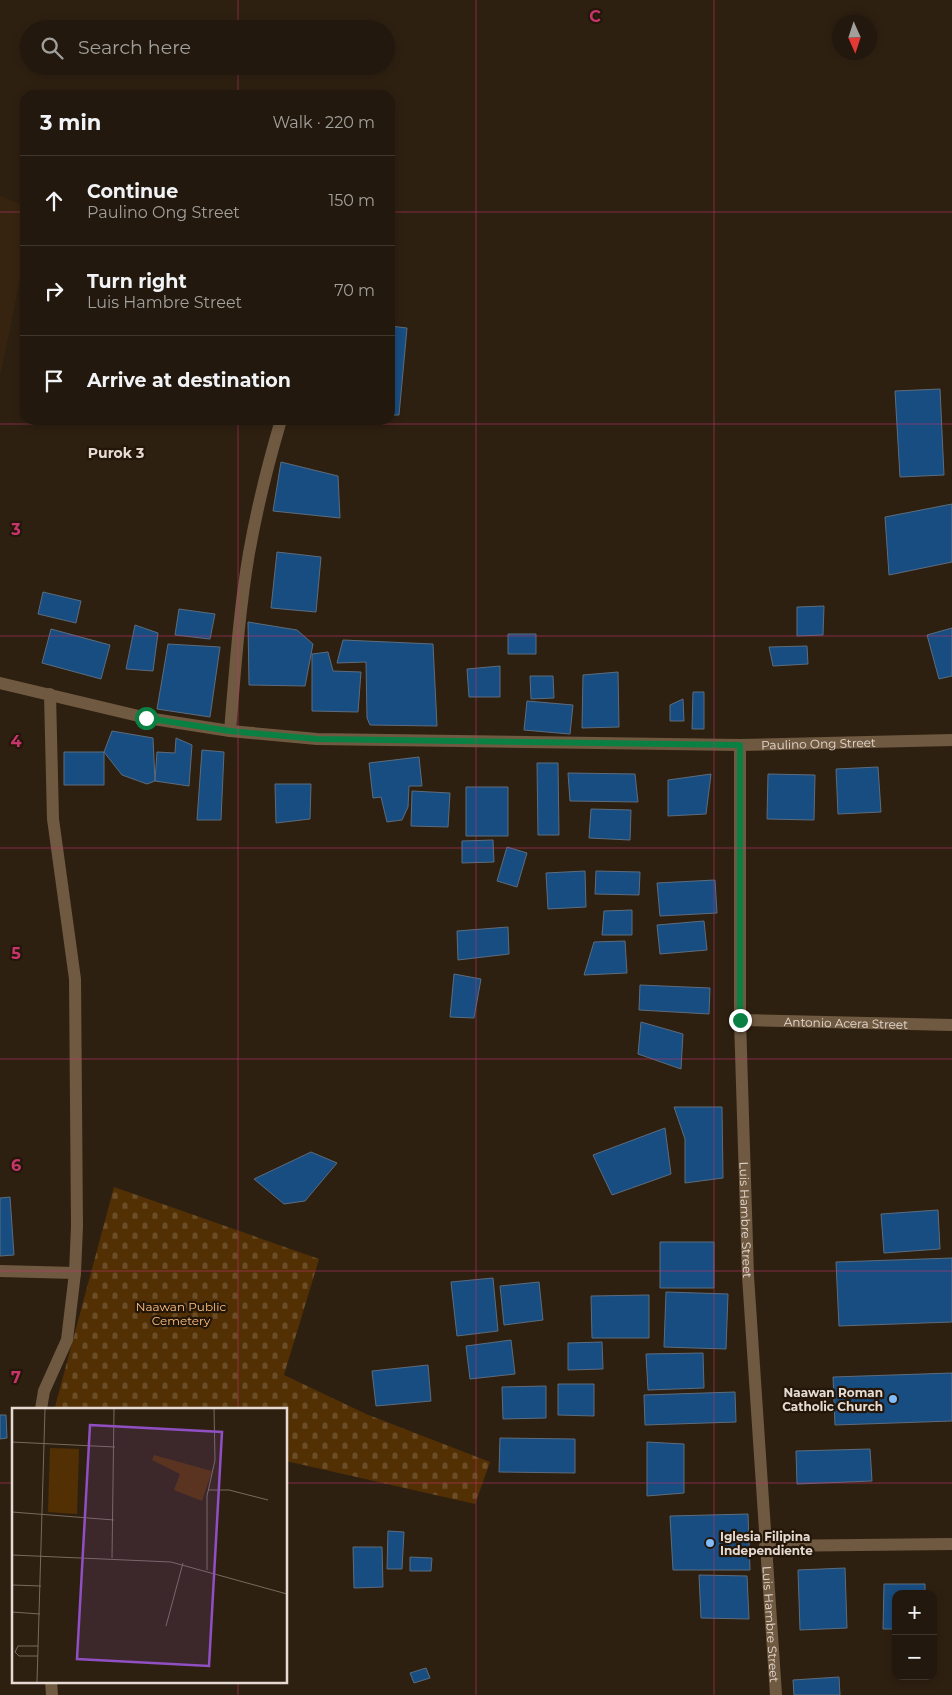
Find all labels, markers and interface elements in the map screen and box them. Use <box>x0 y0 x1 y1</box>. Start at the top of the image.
text: C <box>589 7 601 26</box>
north arrow <box>832 15 877 60</box>
search box <box>20 20 395 75</box>
icon: search <box>38 34 66 62</box>
text: Search here <box>78 36 191 59</box>
text: 3 min <box>40 110 101 135</box>
text: Walk · 220 m <box>272 113 375 132</box>
text: Continue <box>87 180 178 203</box>
icon: ahead <box>40 187 68 215</box>
text: 150 m <box>328 191 375 210</box>
text: Paulino Ong Street <box>87 203 240 222</box>
text: Turn right <box>87 270 187 293</box>
icon: right <box>40 277 68 305</box>
text: 70 m <box>334 281 375 300</box>
text: Luis Hambre Street <box>87 293 242 312</box>
icon: arrive <box>40 367 68 395</box>
text: Arrive at destination <box>87 369 291 392</box>
district label: Purok 3 <box>88 444 144 462</box>
text: 3 <box>10 520 21 539</box>
route start <box>135 707 158 730</box>
text: 4 <box>10 732 22 751</box>
street label: Paulino Ong Street <box>761 734 876 752</box>
text: 5 <box>11 944 21 963</box>
route end <box>729 1009 752 1032</box>
street label: Antonio Acera Street <box>784 1014 908 1031</box>
text: 6 <box>11 1156 21 1175</box>
street label: Luis Hambre Street <box>737 1161 756 1278</box>
park label: Naawan Public Cemetery <box>136 1299 226 1328</box>
text: 7 <box>11 1368 21 1387</box>
place label: Naawan Roman Catholic Church <box>782 1385 883 1414</box>
marker: Naawan Roman Catholic Church <box>887 1393 899 1405</box>
inset map <box>12 1408 288 1682</box>
place label: Iglesia Filipina Independiente <box>720 1529 813 1558</box>
marker: Iglesia Filipina Independiente <box>704 1537 716 1549</box>
street label: Luis Hambre Street <box>760 1566 783 1683</box>
map controls <box>892 1590 937 1680</box>
button: + <box>892 1590 937 1635</box>
button: − <box>892 1635 937 1680</box>

